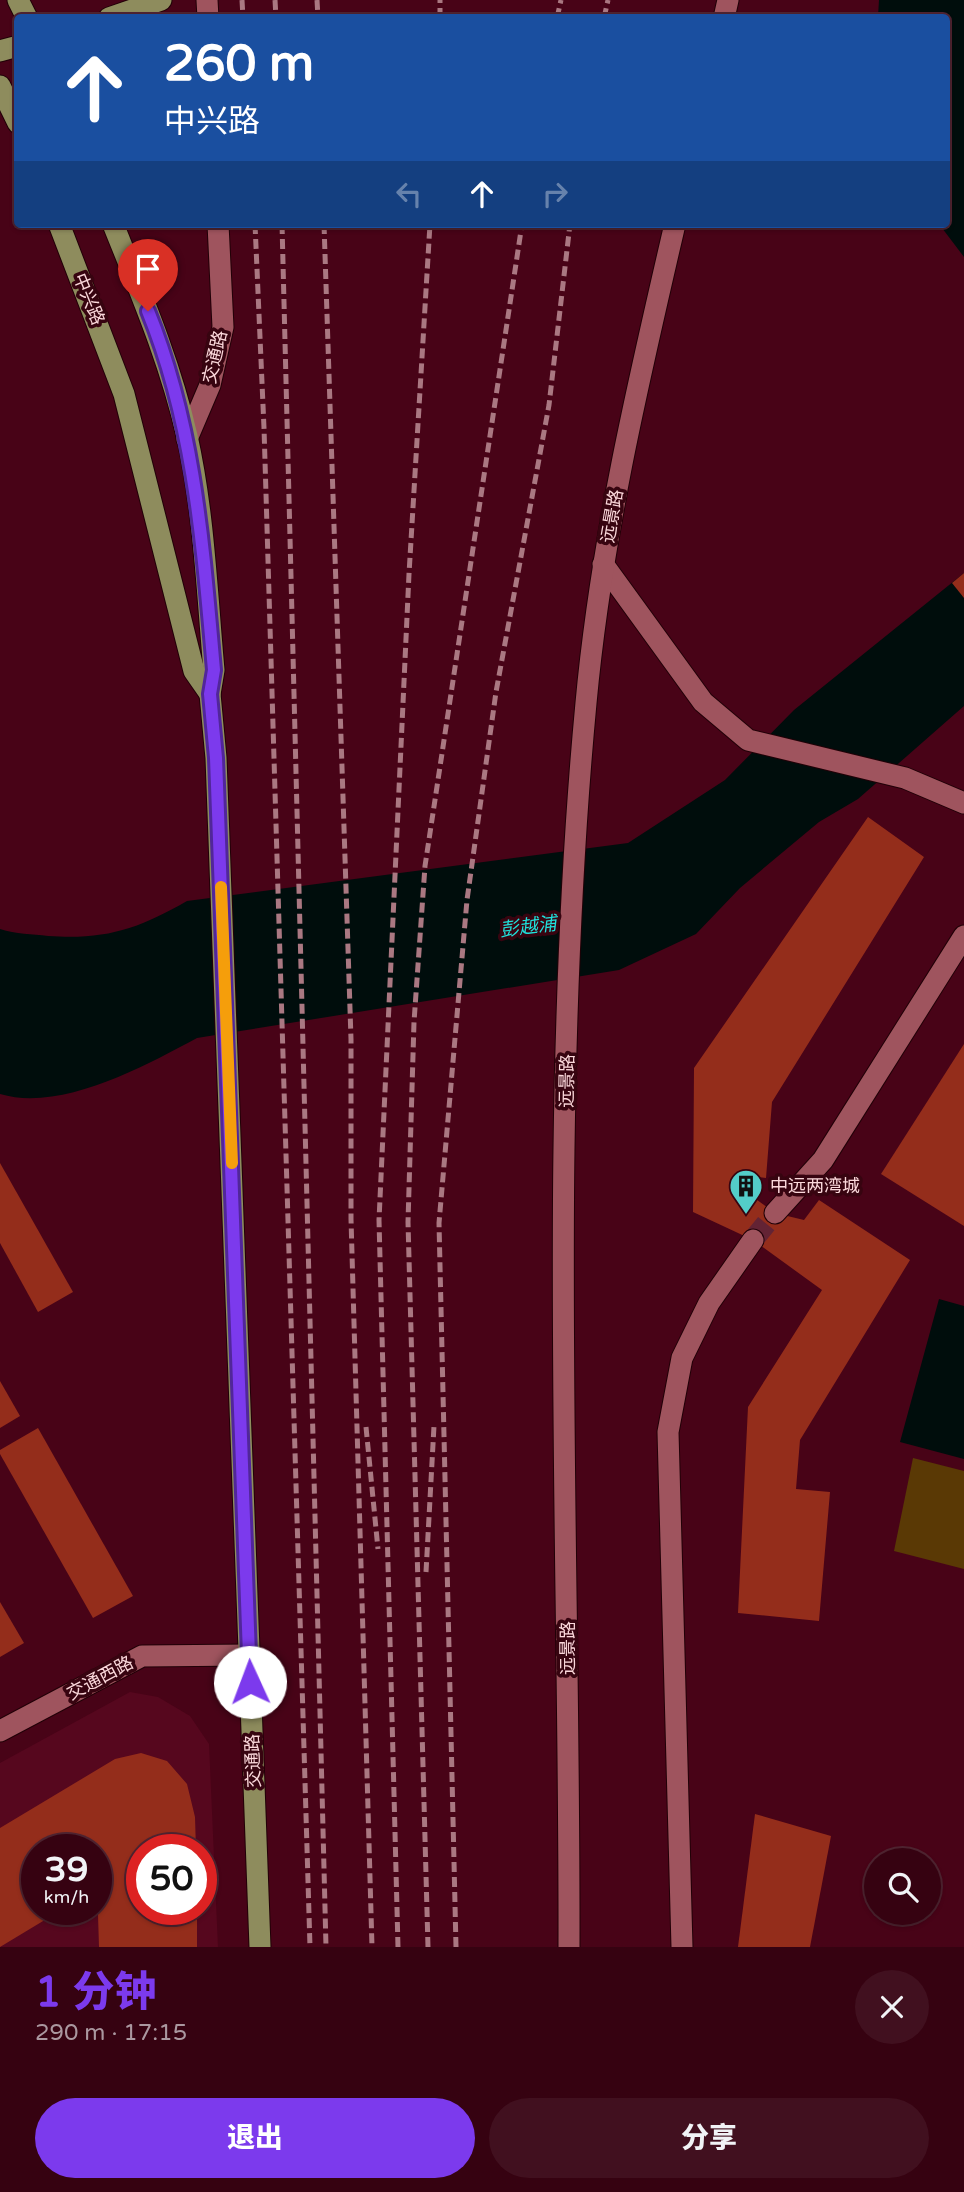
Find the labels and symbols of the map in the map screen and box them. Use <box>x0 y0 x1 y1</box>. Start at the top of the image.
pin <box>118 239 178 311</box>
street label: 中兴路 <box>69 270 109 328</box>
street label: 交通路 <box>198 328 232 386</box>
street label: 远景路 <box>596 488 628 544</box>
water label: 彭越浦 <box>498 912 561 941</box>
street label: 远景路 <box>556 1054 578 1108</box>
building icon: 中远两湾城 <box>727 1167 765 1216</box>
place label: 中远两湾城 <box>770 1175 860 1197</box>
street label: 远景路 <box>557 1621 579 1675</box>
position arrow <box>213 1645 287 1719</box>
street label: 交通西路 <box>63 1651 137 1705</box>
street label: 交通路 <box>241 1734 265 1788</box>
speed limit sign: 50 <box>126 1834 217 1925</box>

